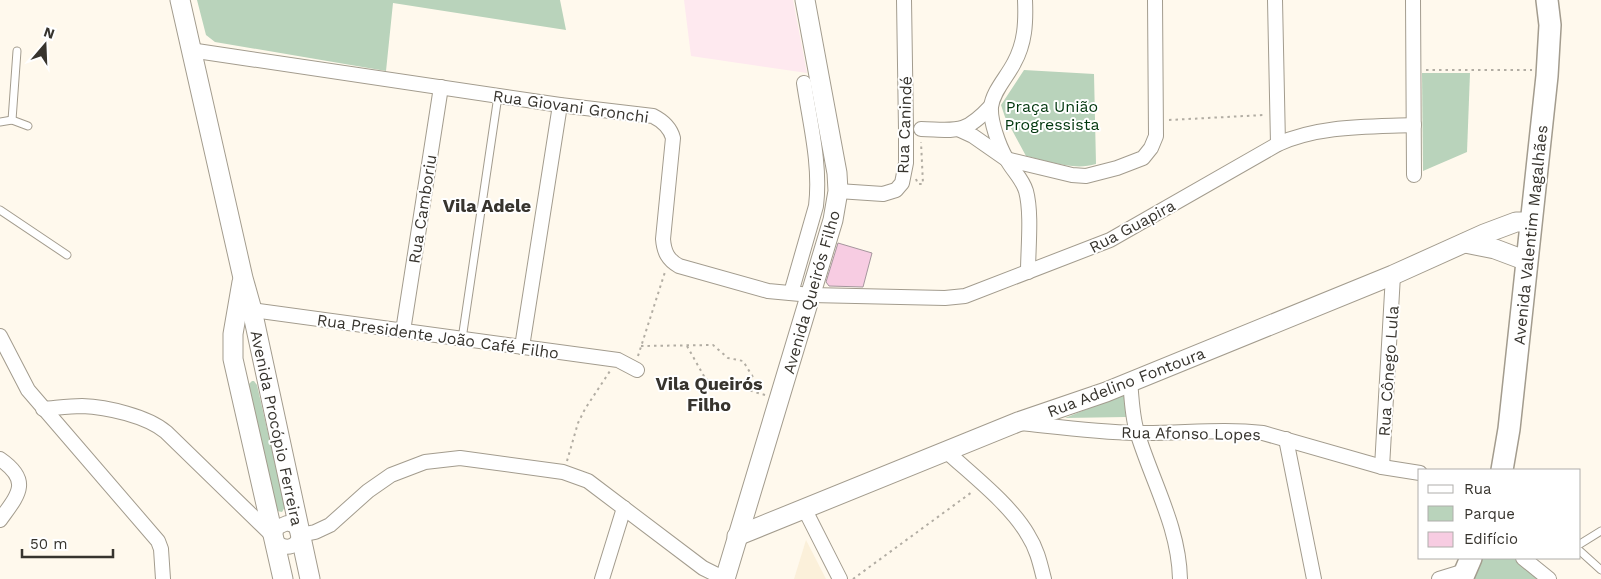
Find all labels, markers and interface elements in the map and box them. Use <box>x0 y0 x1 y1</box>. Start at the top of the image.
north arrow <box>20 20 70 70</box>
text: N <box>42 23 57 42</box>
street label: Rua Canindé <box>893 76 916 174</box>
street label: Rua Giovani Gronchi <box>492 86 650 127</box>
park label: Praça União Progressista <box>1005 97 1099 134</box>
street label: Avenida Valentim Magalhães <box>1509 124 1552 346</box>
street label: Rua Camboriu <box>405 153 440 265</box>
district label: Vila Adele <box>443 195 531 216</box>
street label: Rua Guapira <box>1086 196 1178 257</box>
street label: Avenida Queirós Filho <box>779 208 844 376</box>
street label: Rua Cônego Lula <box>1374 305 1403 437</box>
street label: Rua Presidente João Café Filho <box>316 310 560 363</box>
street label: Avenida Procópio Ferreira <box>247 329 307 528</box>
street label: Rua Adelino Fontoura <box>1045 344 1208 421</box>
district label: Vila Queirós Filho <box>655 373 763 415</box>
street label: Rua Afonso Lopes <box>1121 423 1261 444</box>
legend <box>1418 469 1581 559</box>
text: Rua <box>1464 480 1492 498</box>
text: Parque <box>1464 505 1515 523</box>
scale bar <box>22 526 114 558</box>
text: Edifício <box>1464 530 1518 548</box>
text: 50 m <box>30 535 67 553</box>

